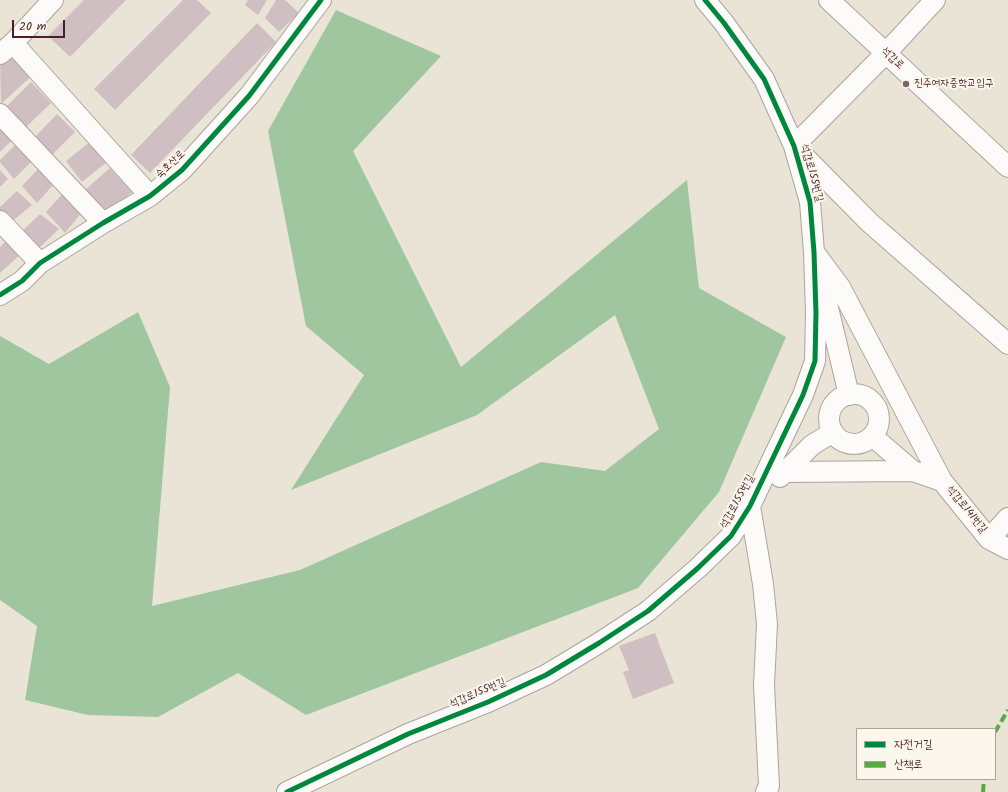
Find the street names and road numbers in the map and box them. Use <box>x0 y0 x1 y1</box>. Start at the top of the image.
street label: 석갑로 <box>878 45 906 73</box>
street label: 석갑로155번길 <box>797 143 825 203</box>
street label: 숙호산로 <box>154 148 188 182</box>
street label: 석갑로155번길 <box>718 473 758 531</box>
street label: 석갑로141번길 <box>943 484 989 536</box>
street label: 석갑로155번길 <box>448 676 508 712</box>

